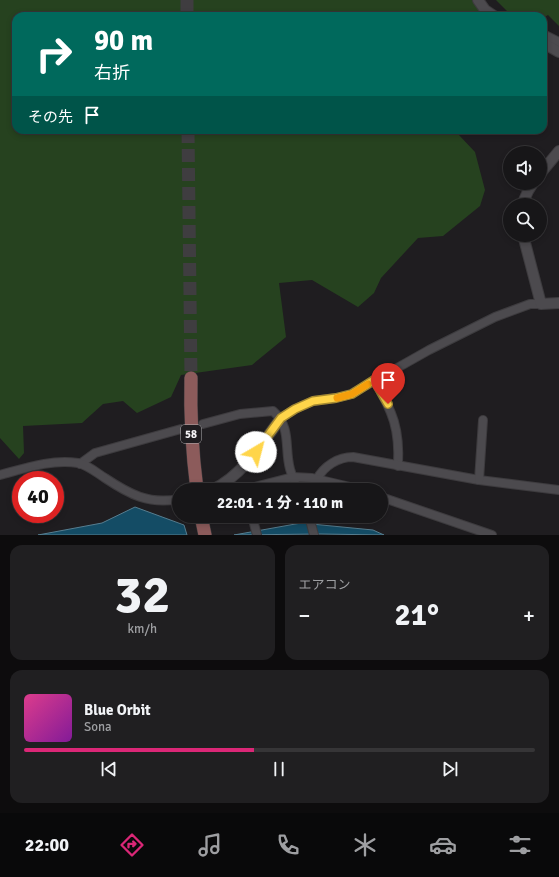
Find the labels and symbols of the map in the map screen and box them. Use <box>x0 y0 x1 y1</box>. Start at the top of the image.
pin <box>371 363 405 404</box>
road number: 58 <box>181 425 201 443</box>
position arrow <box>235 431 277 473</box>
speed limit sign: 40 <box>12 471 64 523</box>

